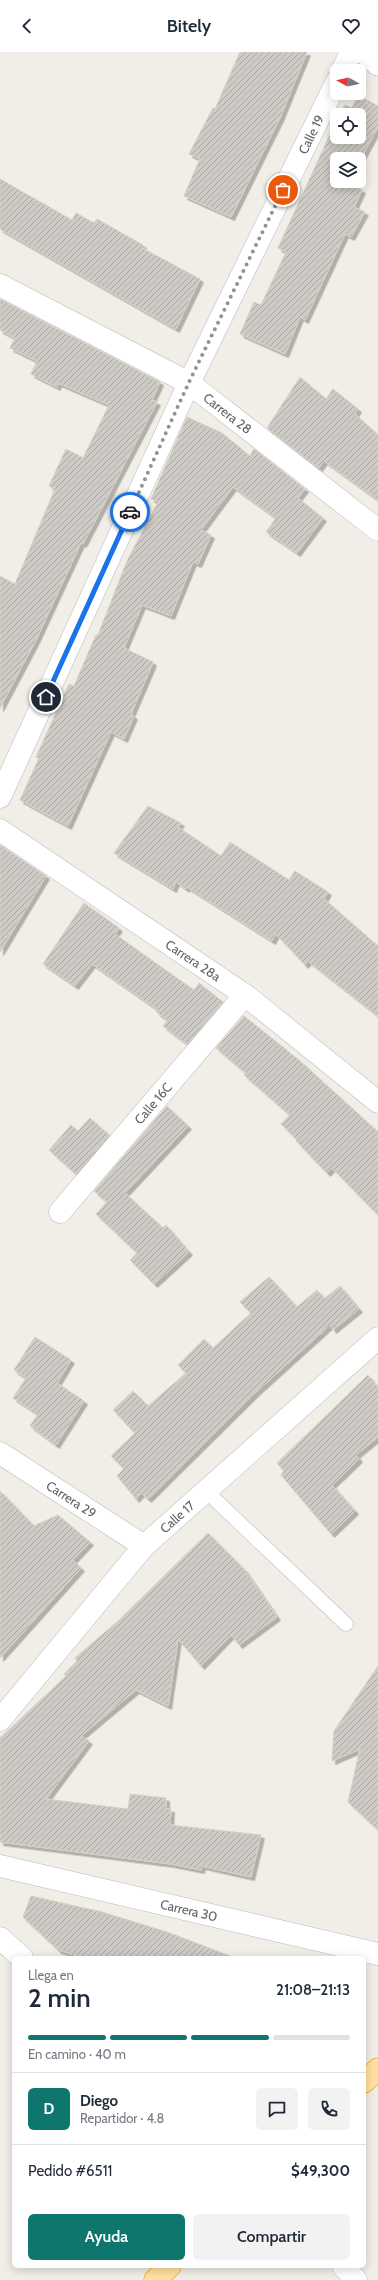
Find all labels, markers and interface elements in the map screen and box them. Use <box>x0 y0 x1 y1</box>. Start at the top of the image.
icon: back <box>16 15 38 37</box>
text: Bitely <box>167 15 211 37</box>
icon: heart <box>340 15 362 37</box>
north arrow <box>330 64 366 100</box>
map controls <box>330 64 366 188</box>
button: locate <box>330 108 366 144</box>
street label: Calle 19 <box>295 112 327 157</box>
button: layers <box>330 152 366 188</box>
pin <box>266 173 300 207</box>
icon: bag <box>272 179 294 201</box>
street label: Carrera 28 <box>200 389 255 437</box>
courier <box>110 492 150 532</box>
icon: car <box>119 501 141 523</box>
pin <box>29 680 63 714</box>
icon: home <box>35 686 57 708</box>
street label: Carrera 28a <box>163 936 225 985</box>
street label: Calle 16C <box>131 1079 175 1127</box>
street label: Carrera 29 <box>43 1477 99 1521</box>
street label: Calle 17 <box>156 1497 198 1536</box>
street label: Carrera 30 <box>159 1896 219 1924</box>
text: Llega en <box>28 1967 74 1983</box>
text: 21:08–21:13 <box>276 1981 350 1999</box>
text: 2 min <box>28 1982 91 2014</box>
text: En camino · 40 m <box>28 2046 126 2062</box>
button: chat <box>256 2088 298 2130</box>
button: phone <box>308 2088 350 2130</box>
text: Diego <box>80 2092 118 2110</box>
text: D <box>44 2100 54 2118</box>
text: Repartidor · 4.8 <box>80 2110 164 2126</box>
text: Pedido #6511 <box>28 2162 113 2180</box>
text: $49,300 <box>291 2162 350 2180</box>
button: Ayuda <box>28 2214 185 2260</box>
button: Compartir <box>193 2214 350 2260</box>

